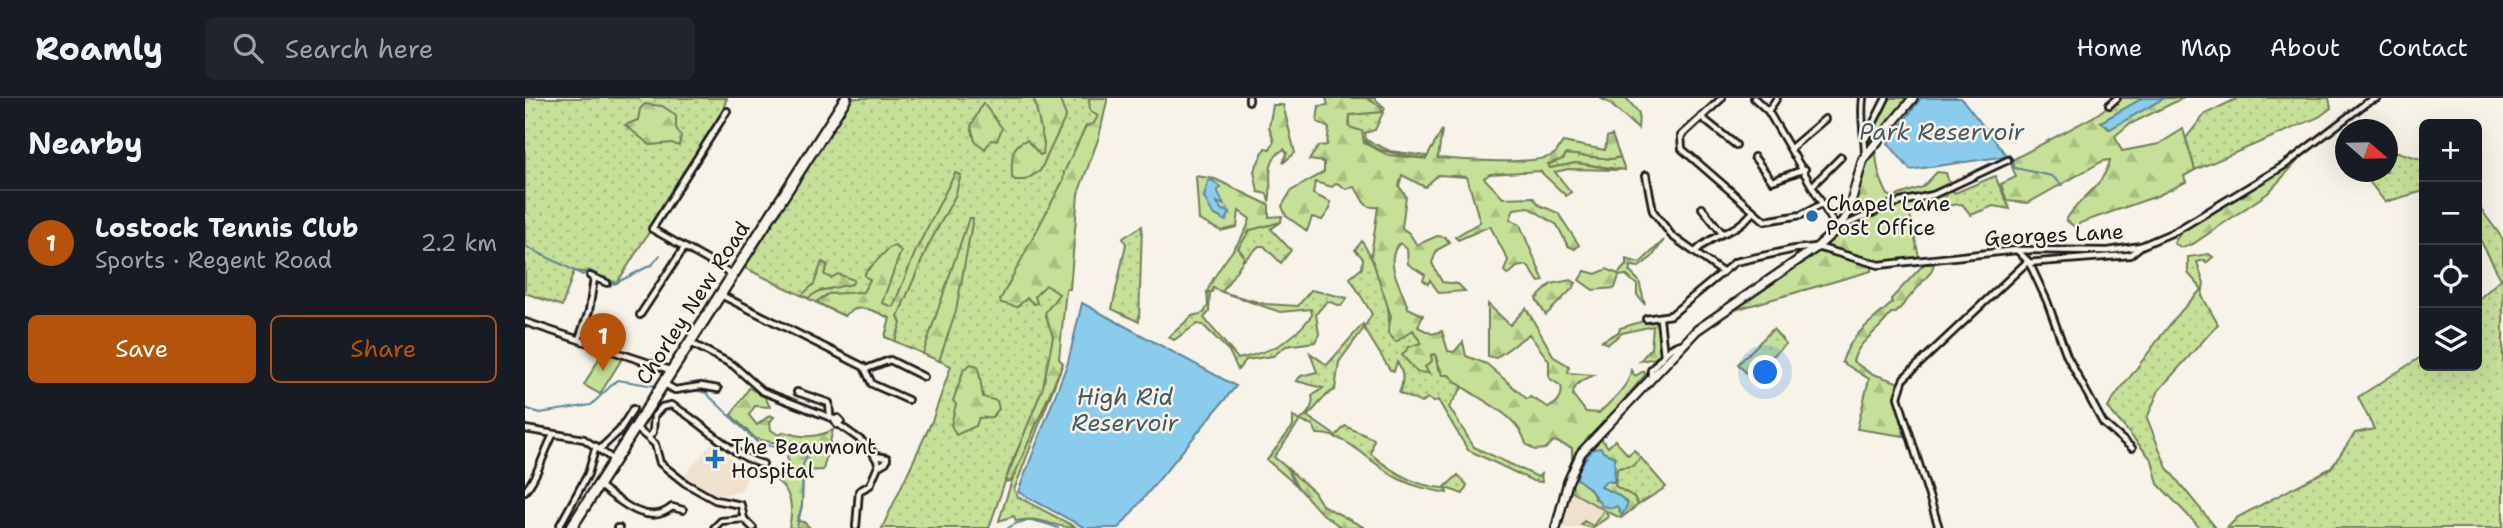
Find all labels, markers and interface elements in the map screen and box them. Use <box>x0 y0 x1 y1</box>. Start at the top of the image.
search box <box>205 17 695 80</box>
text: Roamly <box>35 26 163 71</box>
icon: search <box>229 29 267 67</box>
text: Search here <box>285 31 433 66</box>
text: Home <box>2076 32 2142 64</box>
text: Map <box>2180 32 2232 64</box>
text: About <box>2270 32 2340 64</box>
text: Contact <box>2378 32 2468 64</box>
water label: Park Reservoir <box>1860 117 2026 147</box>
north arrow <box>2335 119 2398 182</box>
map controls <box>2419 119 2482 371</box>
button: + <box>2419 119 2482 182</box>
text: Nearby <box>28 123 143 164</box>
button: − <box>2419 182 2482 245</box>
place label: Chapel Lane Post Office <box>1826 190 1951 242</box>
marker: Chapel Lane Post Office <box>1804 208 1820 224</box>
text: Lostock Tennis Club <box>95 210 359 245</box>
street label: Chorley New Road <box>630 216 756 390</box>
street label: Georges Lane <box>1983 217 2125 253</box>
text: 1 <box>46 228 56 258</box>
text: 2.2 km <box>421 228 497 258</box>
text: Sports · Regent Road <box>95 245 332 275</box>
button: locate <box>2419 245 2482 308</box>
button: layers <box>2419 308 2482 371</box>
pin: 1 <box>580 313 626 371</box>
button: Save <box>28 315 256 383</box>
button: Share <box>270 315 497 383</box>
your location <box>1748 355 1782 389</box>
water label: High Rid Reservoir <box>1072 382 1179 438</box>
place label: The Beaumont Hospital <box>731 433 876 485</box>
marker: The Beaumont Hospital <box>705 449 725 469</box>

